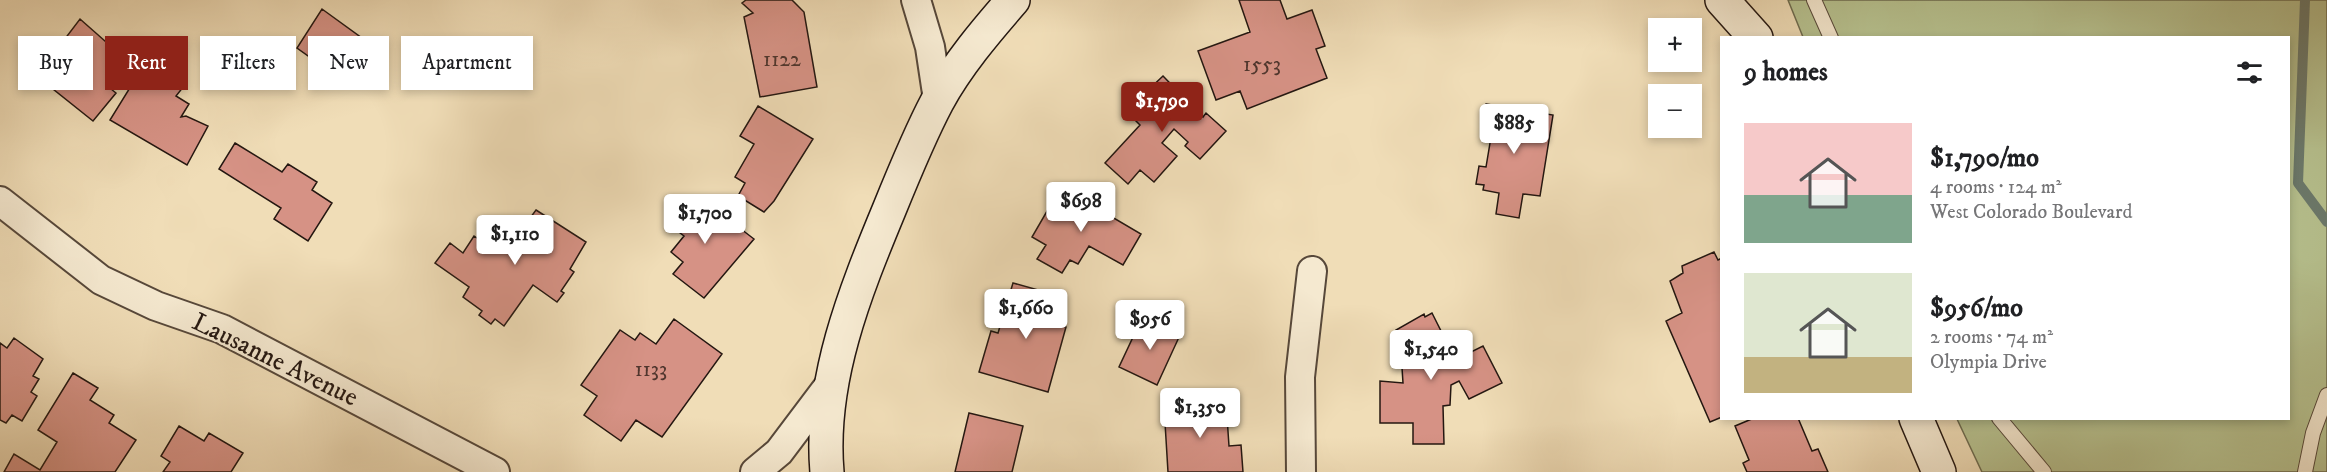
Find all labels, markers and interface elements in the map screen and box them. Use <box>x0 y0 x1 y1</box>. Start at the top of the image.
map controls <box>1648 18 1702 138</box>
button: + <box>1648 18 1702 72</box>
chip: Buy <box>18 36 93 90</box>
chip: Rent <box>105 36 188 90</box>
chip: Filters <box>200 36 296 90</box>
chip: New <box>308 36 389 90</box>
chip: Apartment <box>401 36 533 90</box>
house number: 1122 <box>763 46 801 73</box>
house number: 1553 <box>1243 51 1281 78</box>
text: 9 homes <box>1744 56 1828 89</box>
icon: filters <box>2233 56 2266 89</box>
pin: $1,790 <box>1113 82 1211 133</box>
button: − <box>1648 84 1702 138</box>
text: $1,790 <box>1135 89 1189 114</box>
pin: $885 <box>1478 104 1550 155</box>
text: $885 <box>1494 111 1534 136</box>
text: $1,790/mo <box>1930 142 2039 175</box>
icon: home <box>1792 147 1864 219</box>
text: 4 rooms · 124 m² <box>1930 175 2062 200</box>
pin: $698 <box>1045 182 1117 233</box>
text: $698 <box>1060 189 1102 214</box>
pin: $1,700 <box>656 194 754 245</box>
text: West Colorado Boulevard <box>1930 200 2132 225</box>
text: $1,700 <box>678 201 732 226</box>
pin: $1,110 <box>466 215 564 266</box>
text: $1,110 <box>490 222 540 247</box>
pin: $1,660 <box>977 289 1075 340</box>
text: $956/mo <box>1930 292 2023 325</box>
text: $1,660 <box>998 296 1054 321</box>
icon: home <box>1792 297 1864 369</box>
pin: $956 <box>1114 300 1186 351</box>
street label: Lausanne Avenue <box>187 306 363 414</box>
text: $956 <box>1129 307 1171 332</box>
text: 2 rooms · 74 m² <box>1930 325 2053 350</box>
pin: $1,540 <box>1382 330 1480 381</box>
text: $1,540 <box>1404 337 1458 362</box>
text: Olympia Drive <box>1930 350 2047 375</box>
house number: 1133 <box>635 356 667 383</box>
pin: $1,350 <box>1151 388 1249 439</box>
text: $1,350 <box>1174 395 1226 420</box>

